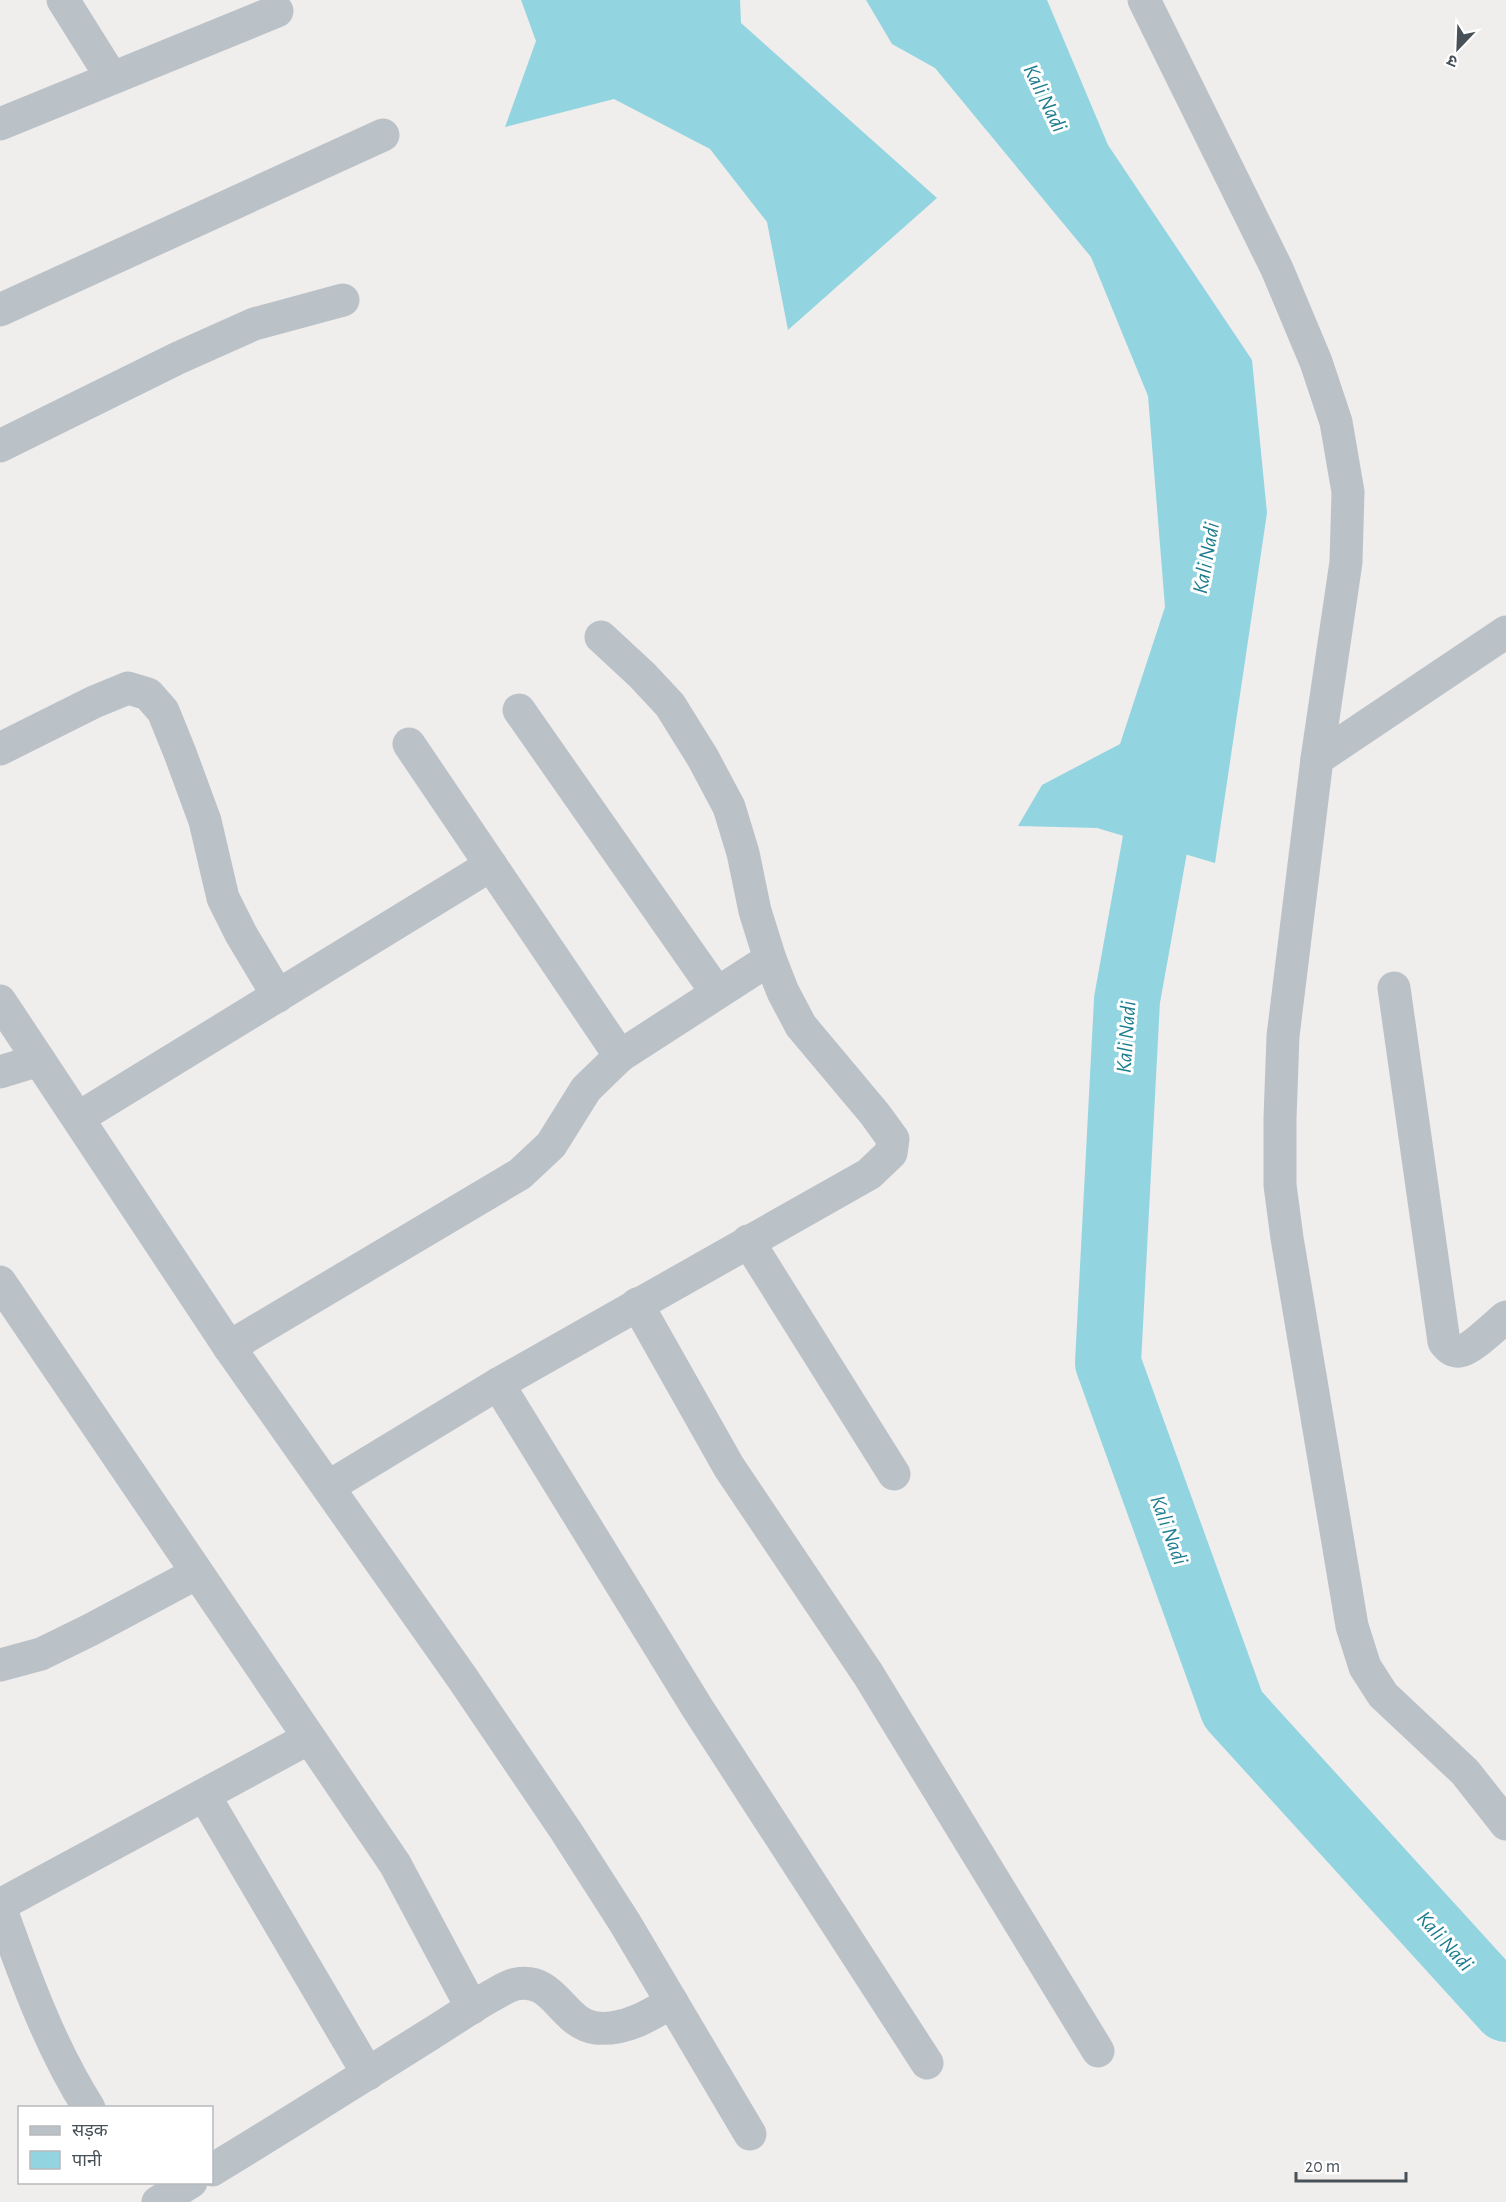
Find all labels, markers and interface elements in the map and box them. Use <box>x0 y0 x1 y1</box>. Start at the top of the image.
north arrow <box>1428 18 1488 78</box>
text: उ <box>1445 51 1460 70</box>
water label: Kali Nadi <box>1019 61 1071 135</box>
water label: Kali Nadi <box>1189 520 1223 595</box>
water label: Kali Nadi <box>1113 1000 1140 1074</box>
water label: Kali Nadi <box>1146 1492 1192 1568</box>
water label: Kali Nadi <box>1413 1907 1477 1975</box>
legend <box>18 2106 213 2184</box>
text: सड़क <box>72 2122 109 2140</box>
scale bar <box>1296 2145 1406 2183</box>
text: पानी <box>72 2150 102 2170</box>
text: 20 m <box>1305 2158 1340 2176</box>

